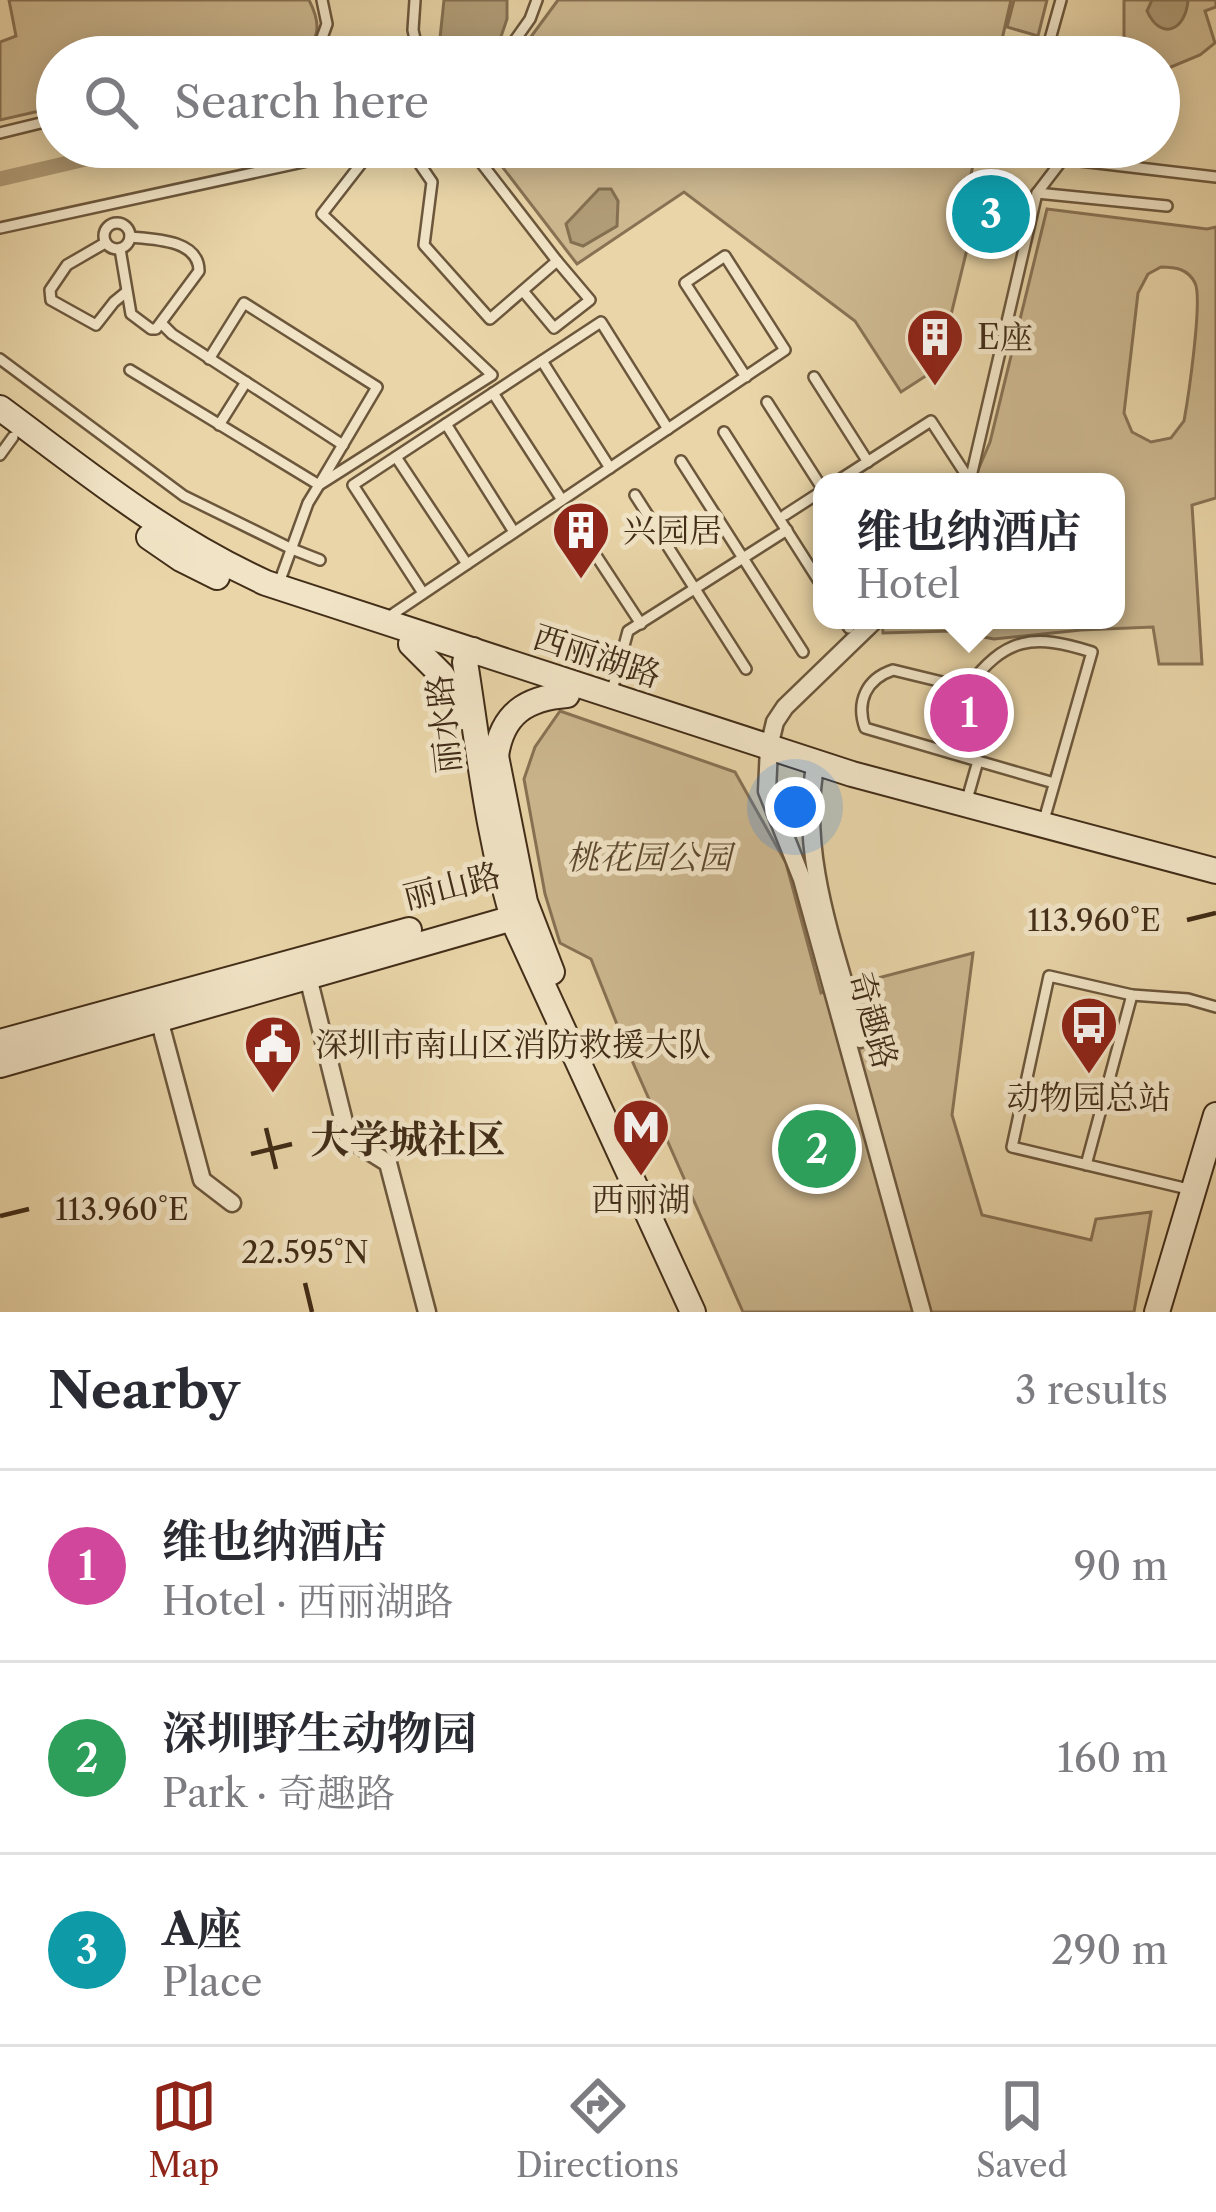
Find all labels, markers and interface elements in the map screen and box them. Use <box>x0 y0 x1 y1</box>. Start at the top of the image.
search box <box>36 36 1180 168</box>
icon: search <box>78 69 144 135</box>
text: Search here <box>174 74 429 130</box>
pin: 3 <box>952 169 1030 259</box>
building icon: E座 <box>904 306 966 388</box>
place label: E座 <box>977 317 1033 358</box>
popup <box>813 473 1125 629</box>
building icon: 兴园居 <box>550 499 612 581</box>
text: 维也纳酒店 <box>856 503 1082 559</box>
place label: 兴园居 <box>623 510 722 551</box>
text: Hotel <box>856 560 960 608</box>
street label: 西丽湖路 <box>528 616 666 696</box>
pin: 1 <box>930 668 1008 758</box>
street label: 丽水路 <box>418 673 470 775</box>
your location <box>765 777 825 837</box>
park label: 桃花园公园 <box>567 837 737 878</box>
street label: 丽山路 <box>399 854 505 918</box>
text: 113.960°E <box>1027 902 1161 939</box>
street label: 奇趣路 <box>840 967 906 1073</box>
bus stop icon: 动物园总站 <box>1058 994 1120 1076</box>
public building icon: 深圳市南山区消防救援大队 <box>242 1013 304 1095</box>
place label: 深圳市南山区消防救援大队 <box>315 1024 711 1065</box>
place label: 动物园总站 <box>1007 1077 1172 1118</box>
metro station icon: 西丽湖 <box>610 1096 672 1178</box>
pin: 2 <box>778 1104 856 1194</box>
district label: 大学城社区 <box>310 1115 506 1163</box>
place label: 西丽湖 <box>592 1179 691 1220</box>
text: 113.960°E <box>55 1191 189 1228</box>
text: 22.595°N <box>241 1234 369 1271</box>
text: Nearby <box>48 1359 240 1421</box>
text: 3 results <box>1015 1366 1168 1414</box>
text: 维也纳酒店 <box>162 1513 387 1569</box>
text: 1 <box>78 1542 96 1590</box>
text: 90 m <box>1074 1542 1168 1590</box>
text: Hotel · 西丽湖路 <box>162 1577 453 1625</box>
text: 深圳野生动物园 <box>162 1705 477 1761</box>
text: 2 <box>75 1734 99 1782</box>
text: 160 m <box>1057 1734 1168 1782</box>
text: Park · 奇趣路 <box>162 1769 395 1817</box>
text: A座 <box>162 1901 242 1957</box>
text: 3 <box>76 1926 98 1974</box>
text: 290 m <box>1051 1926 1168 1974</box>
text: Place <box>162 1958 262 2006</box>
tab: Map <box>148 2073 219 2186</box>
tab: Directions <box>516 2073 679 2186</box>
tab: Saved <box>976 2073 1068 2186</box>

